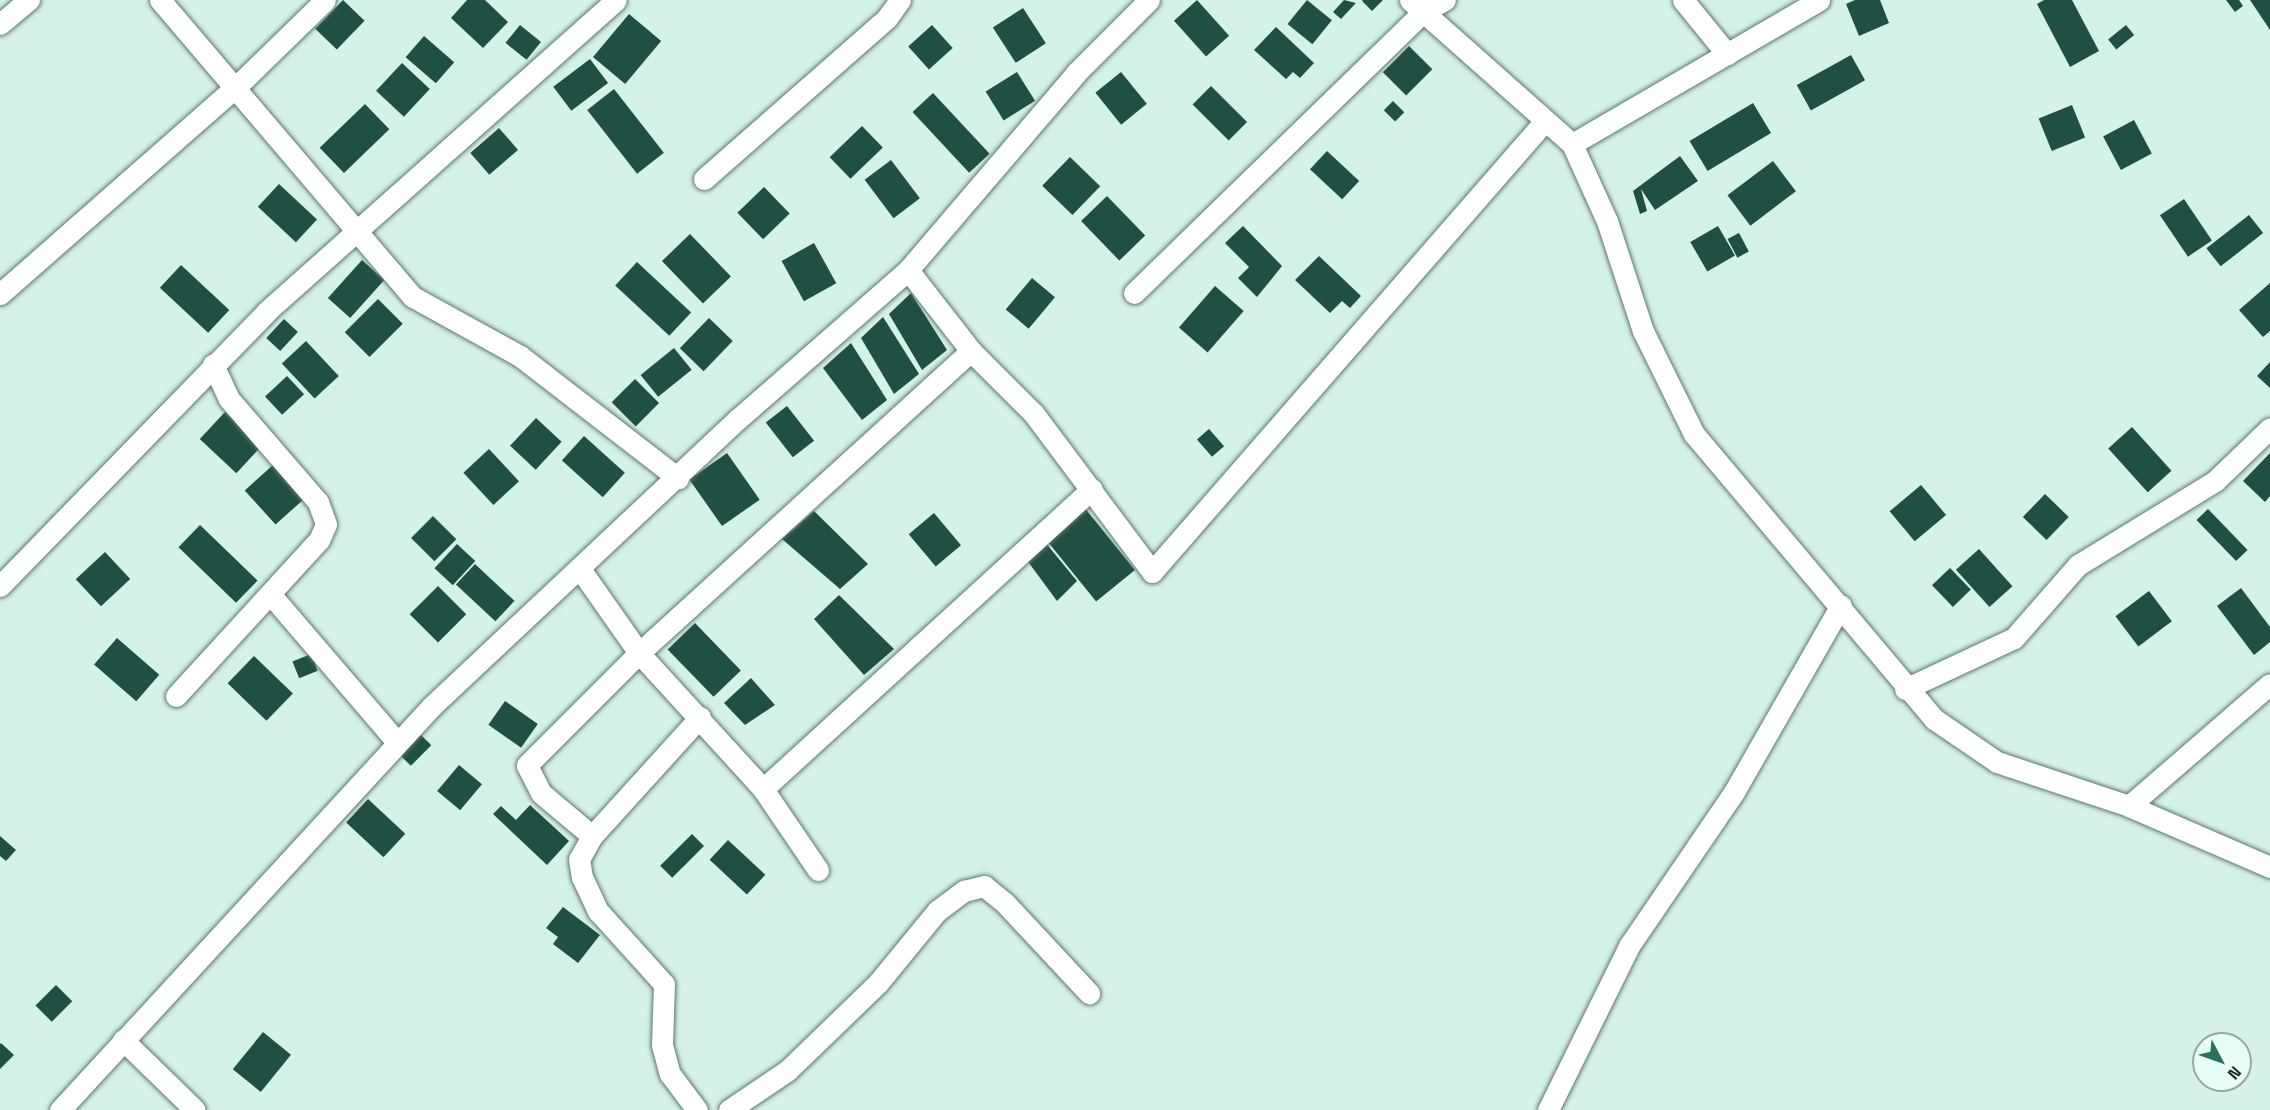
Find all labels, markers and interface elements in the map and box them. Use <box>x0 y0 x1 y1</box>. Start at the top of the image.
north arrow <box>2192 1032 2252 1092</box>
text: N <box>2223 1062 2246 1084</box>

